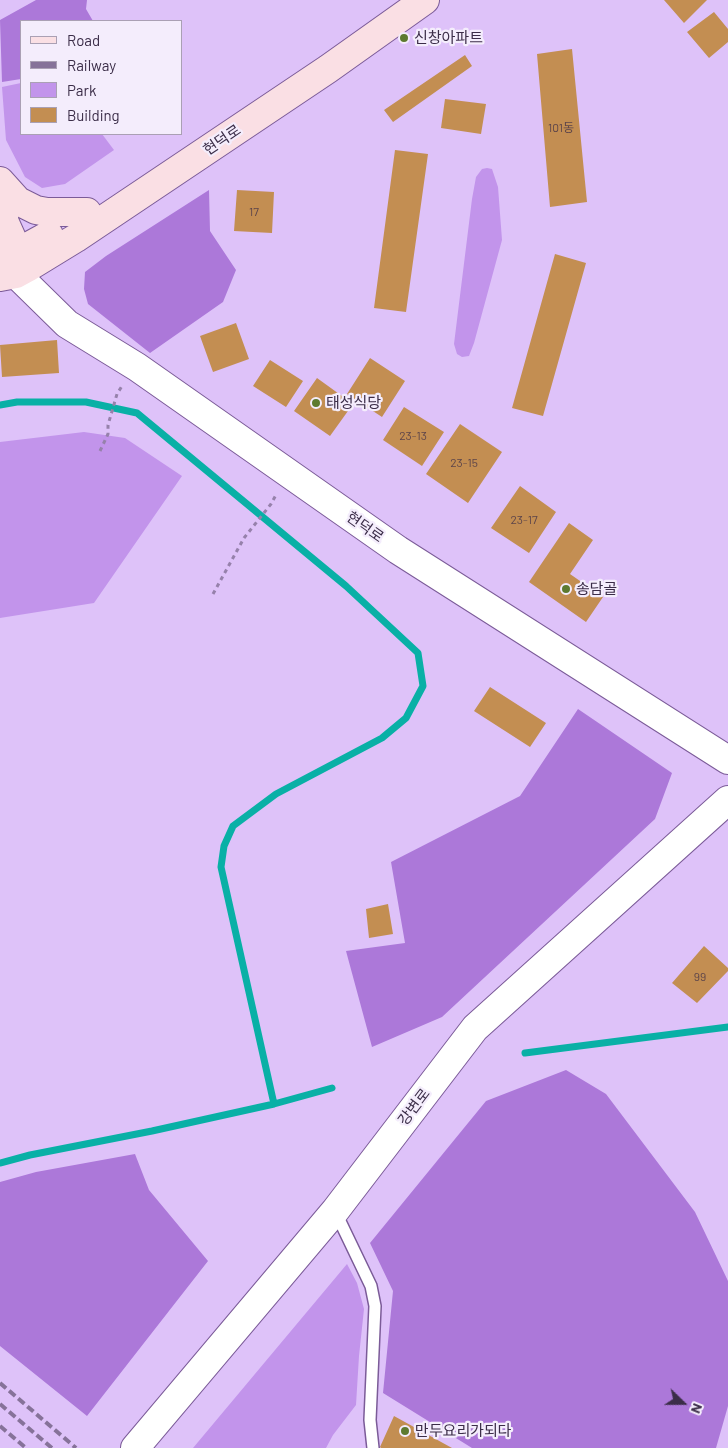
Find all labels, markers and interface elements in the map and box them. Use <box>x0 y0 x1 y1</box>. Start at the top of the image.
legend <box>20 20 182 135</box>
place label: 신창아파트 <box>414 29 483 47</box>
text: Road <box>67 31 100 49</box>
marker: 신창아파트 <box>398 32 410 44</box>
text: Railway <box>67 56 116 74</box>
text: Park <box>67 81 96 99</box>
text: Building <box>67 106 120 124</box>
street label: 현덕로 <box>200 121 244 159</box>
house number: 101동 <box>548 121 574 135</box>
house number: 17 <box>249 205 259 219</box>
place label: 태성식당 <box>326 394 381 412</box>
marker: 태성식당 <box>310 397 322 409</box>
house number: 23-13 <box>399 429 427 443</box>
house number: 23-15 <box>450 456 478 470</box>
street label: 현덕로 <box>343 508 387 546</box>
house number: 23-17 <box>510 513 538 527</box>
place label: 송담골 <box>576 580 617 598</box>
marker: 송담골 <box>560 583 572 595</box>
house number: 99 <box>694 970 706 984</box>
street label: 강변로 <box>394 1085 434 1129</box>
north arrow <box>658 1378 708 1428</box>
text: N <box>688 1401 707 1416</box>
place label: 만두요리가되다 <box>415 1422 512 1440</box>
marker: 만두요리가되다 <box>399 1425 411 1437</box>

